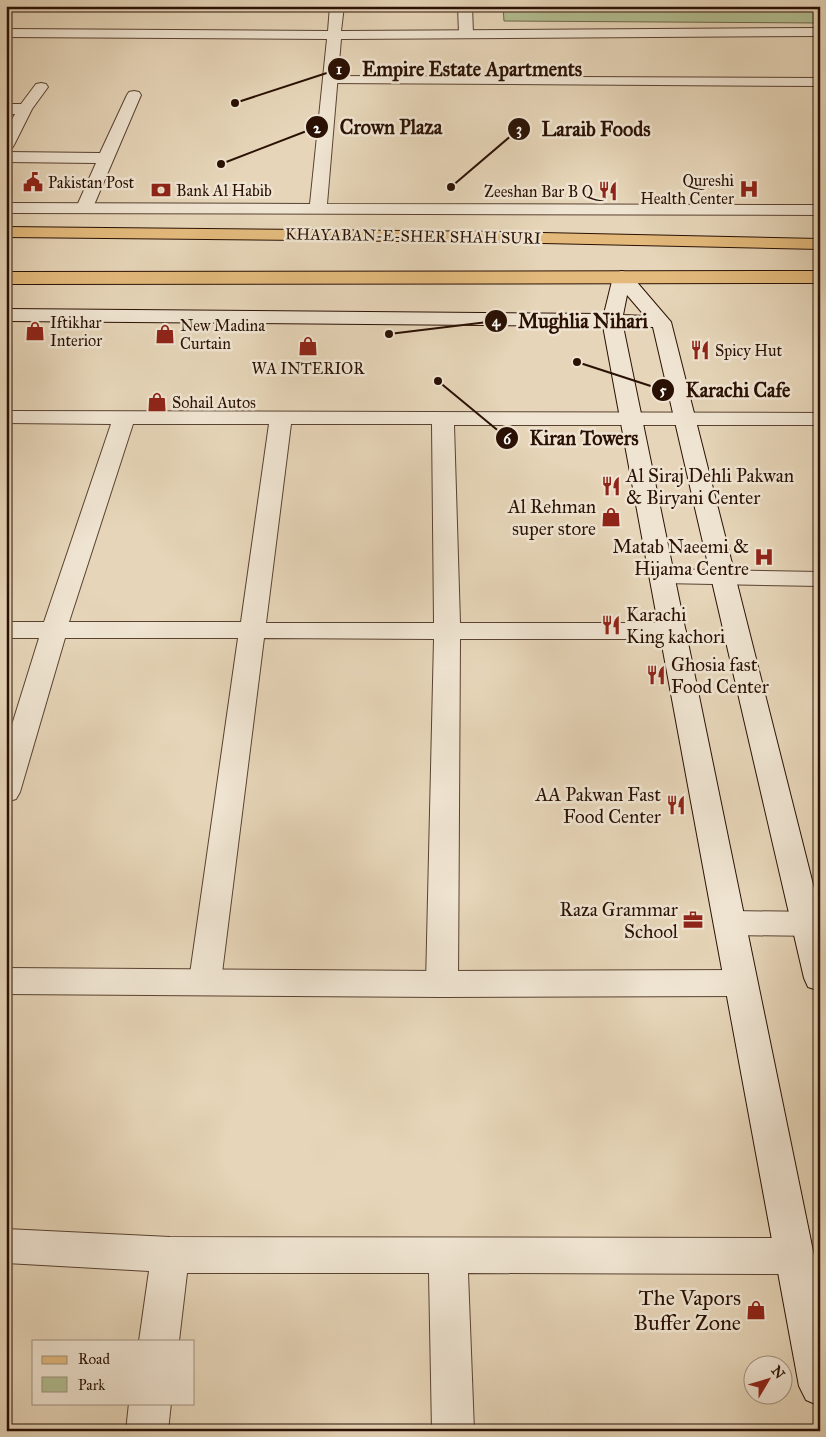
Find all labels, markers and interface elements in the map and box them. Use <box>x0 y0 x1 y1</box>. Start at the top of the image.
callout: Empire Estate Apartments <box>327 51 592 86</box>
text: Empire Estate Apartments <box>362 57 583 82</box>
text: 1 <box>336 60 342 78</box>
callout: Crown Plaza <box>305 110 452 145</box>
callout: Laraib Foods <box>507 112 661 147</box>
text: Crown Plaza <box>340 115 443 139</box>
text: Laraib Foods <box>541 117 651 141</box>
text: 2 <box>313 119 321 137</box>
text: 3 <box>516 120 522 139</box>
public building icon: Pakistan Post <box>22 171 44 193</box>
place label: Qureshi Health Center <box>640 171 735 208</box>
place label: Pakistan Post <box>48 173 135 192</box>
hospital icon: Qureshi Health Center <box>738 178 760 200</box>
bank icon: Bank Al Habib <box>150 179 172 201</box>
restaurant icon: Zeeshan Bar B Q <box>597 180 619 202</box>
place label: Bank Al Habib <box>176 181 272 200</box>
place label: Zeeshan Bar B Q <box>484 182 605 201</box>
street label: KHAYABAN-E-SHER SHAH SURI <box>285 224 541 248</box>
callout: Mughlia Nihari <box>483 303 658 338</box>
text: Mughlia Nihari <box>518 309 649 334</box>
text: 4 <box>492 312 501 331</box>
place label: Iftikhar Interior <box>50 313 102 350</box>
place label: New Madina Curtain <box>180 316 265 353</box>
shop icon: Iftikhar Interior <box>24 320 46 342</box>
shop icon: New Madina Curtain <box>154 323 176 345</box>
shop icon: WA INTERIOR <box>297 335 319 357</box>
restaurant icon: Spicy Hut <box>689 339 711 361</box>
place label: Spicy Hut <box>715 341 782 360</box>
place label: WA INTERIOR <box>252 359 365 378</box>
callout: Karachi Cafe <box>651 372 801 407</box>
text: Karachi Cafe <box>686 378 791 402</box>
text: 5 <box>660 381 667 399</box>
shop icon: Sohail Autos <box>146 391 168 413</box>
place label: Sohail Autos <box>172 393 256 412</box>
callout: Kiran Towers <box>494 421 648 456</box>
text: Kiran Towers <box>530 426 639 450</box>
text: 6 <box>503 430 512 448</box>
place label: Al Siraj Dehli Pakwan & Biryani Center <box>625 464 794 509</box>
restaurant icon: Al Siraj Dehli Pakwan & Biryani Center <box>600 475 622 497</box>
place label: Al Rehman super store <box>507 495 596 540</box>
shop icon: Al Rehman super store <box>600 506 622 528</box>
place label: Matab Naeemi & Hijama Centre <box>612 535 749 580</box>
hospital icon: Matab Naeemi & Hijama Centre <box>753 546 775 568</box>
place label: Karachi King kachori <box>626 603 725 649</box>
restaurant icon: Karachi King kachori <box>600 614 622 636</box>
place label: Ghosia fast Food Center <box>671 653 770 698</box>
restaurant icon: Ghosia fast Food Center <box>645 664 667 686</box>
place label: AA Pakwan Fast Food Center <box>535 783 662 828</box>
restaurant icon: AA Pakwan Fast Food Center <box>665 794 687 816</box>
place label: Raza Grammar School <box>560 898 679 943</box>
office icon: Raza Grammar School <box>682 909 704 931</box>
place label: The Vapors Buffer Zone <box>633 1284 741 1336</box>
shop icon: The Vapors Buffer Zone <box>745 1299 767 1321</box>
legend <box>32 1340 195 1404</box>
text: Road <box>78 1350 110 1368</box>
north arrow <box>744 1354 794 1404</box>
text: N <box>767 1362 788 1382</box>
text: Park <box>78 1376 105 1394</box>

